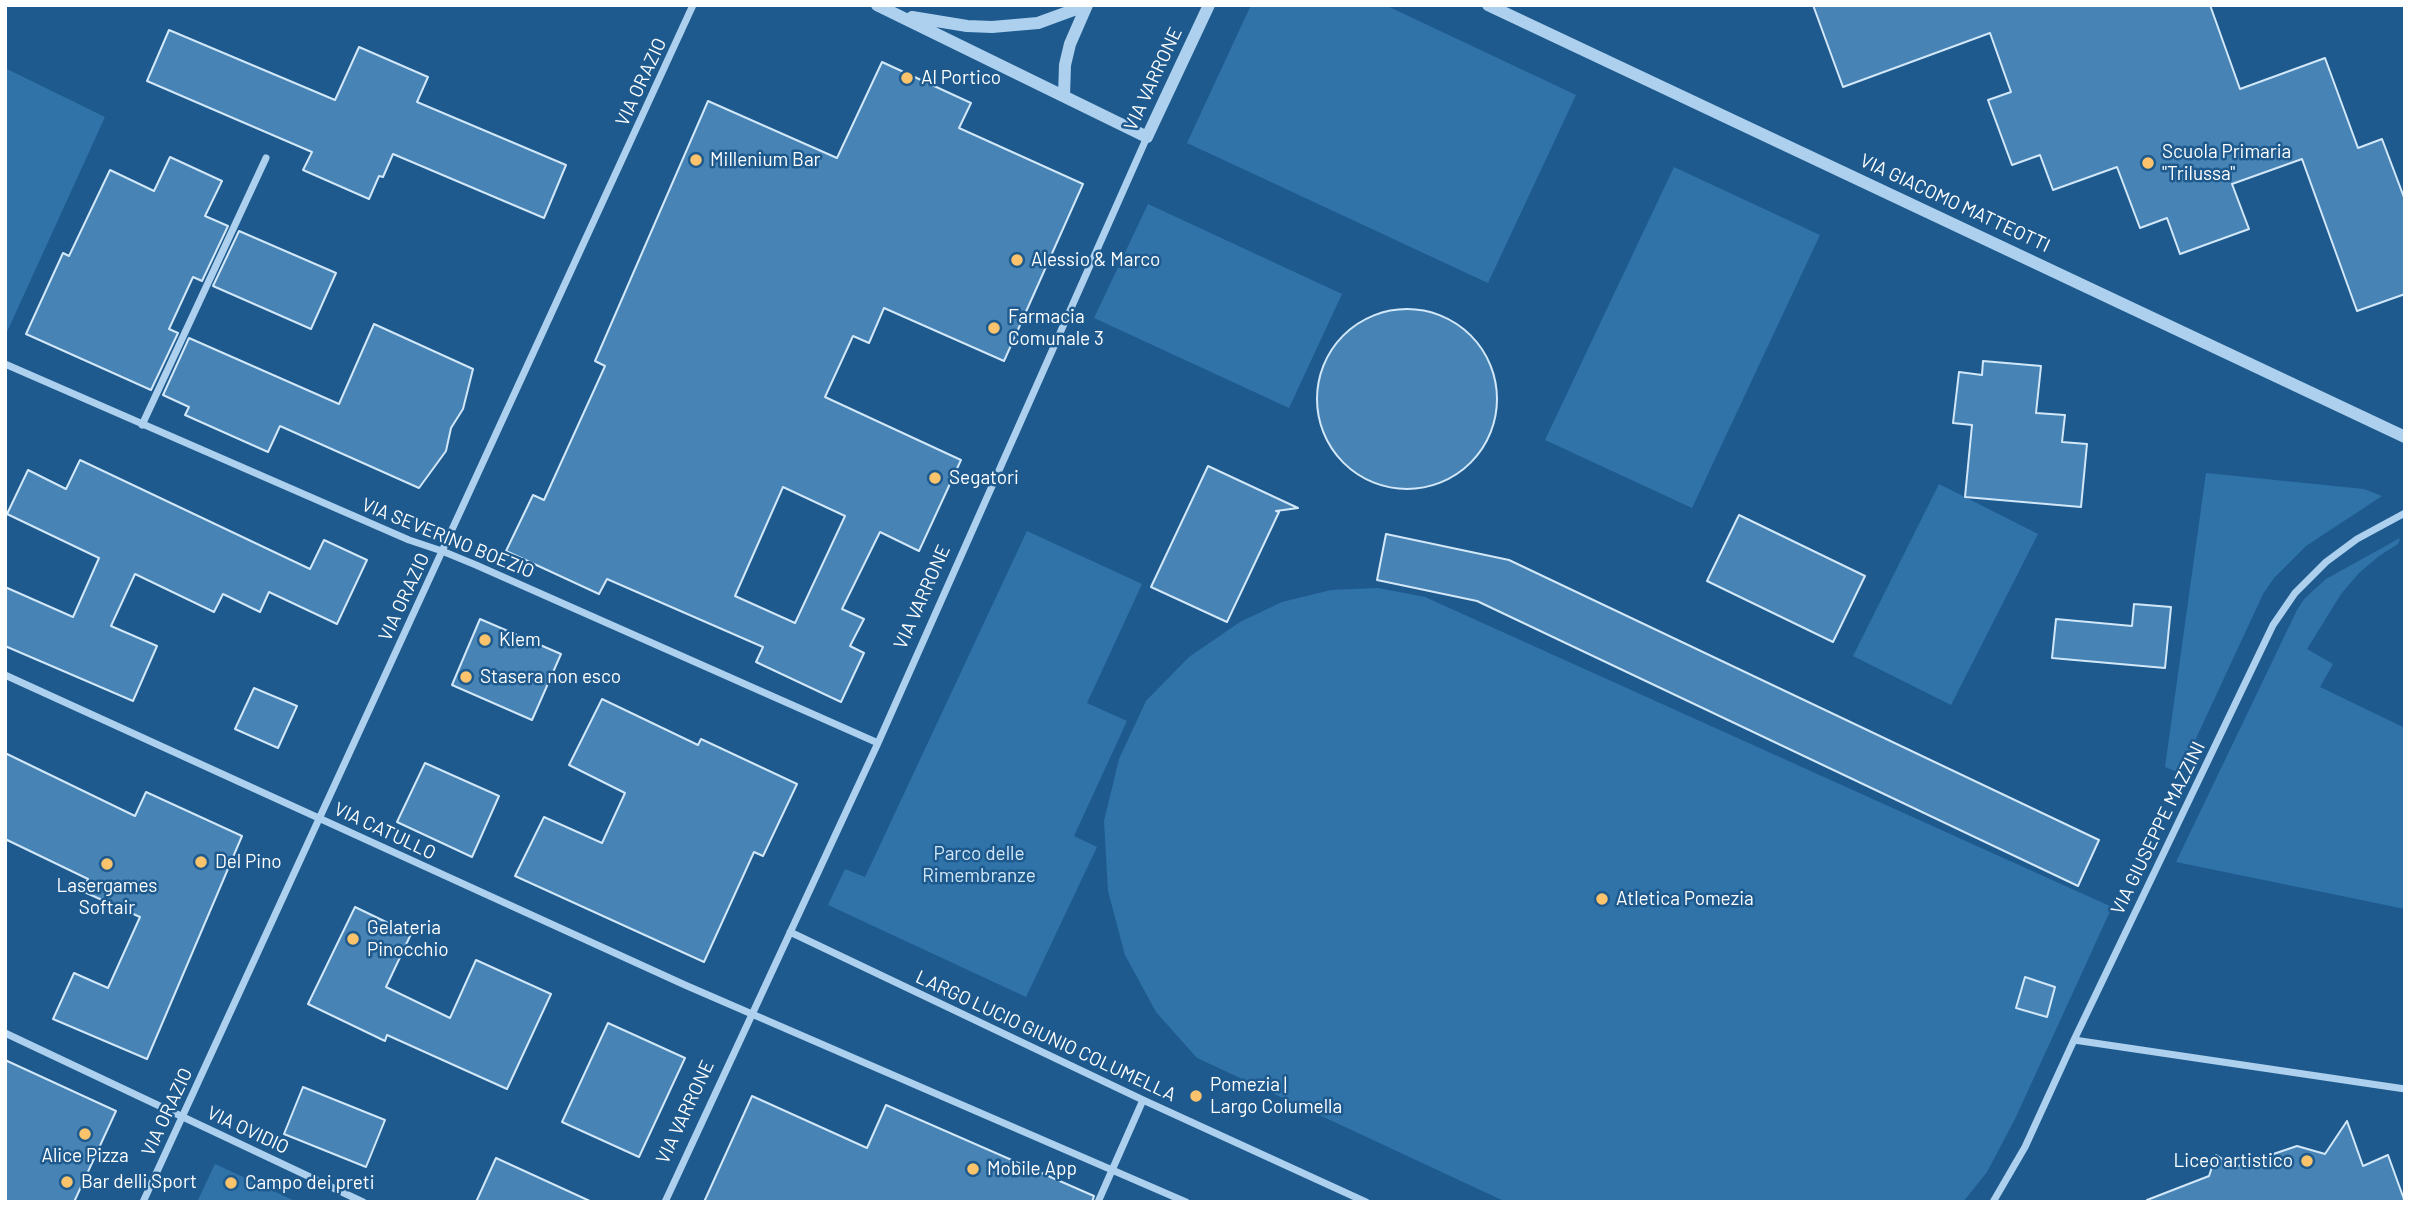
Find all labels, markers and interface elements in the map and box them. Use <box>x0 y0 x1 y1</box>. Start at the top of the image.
street label: VIA VARRONE <box>1119 24 1187 134</box>
street label: VIA ORAZIO <box>611 34 671 130</box>
place label: Al Portico <box>921 67 1001 89</box>
marker: Al Portico <box>899 70 915 86</box>
place label: Scuola Primaria "Trilussa" <box>2162 141 2291 185</box>
place label: Millenium Bar <box>710 149 821 171</box>
street label: VIA GIACOMO MATTEOTTI <box>1856 149 2054 257</box>
marker: Millenium Bar <box>688 152 704 168</box>
marker: Scuola Primaria "Trilussa" <box>2140 155 2156 171</box>
place label: Alessio & Marco <box>1031 249 1160 271</box>
marker: Alessio & Marco <box>1009 252 1025 268</box>
place label: Farmacia Comunale 3 <box>1008 306 1104 350</box>
marker: Farmacia Comunale 3 <box>986 320 1002 336</box>
place label: Segatori <box>949 467 1019 489</box>
marker: Segatori <box>927 470 943 486</box>
street label: VIA SEVERINO BOEZIO <box>358 493 538 583</box>
street label: VIA VARRONE <box>889 541 955 653</box>
street label: VIA ORAZIO <box>374 549 434 645</box>
place label: Klem <box>499 629 541 651</box>
marker: Klem <box>477 632 493 648</box>
place label: Stasera non esco <box>480 666 621 688</box>
marker: Stasera non esco <box>458 669 474 685</box>
street label: VIA GIUSEPPE MAZZINI <box>2106 738 2210 918</box>
street label: VIA CATULLO <box>330 797 440 865</box>
park label: Parco delle Rimembranze <box>922 843 1036 887</box>
place label: Del Pino <box>215 851 282 873</box>
marker: Del Pino <box>193 854 209 870</box>
marker: Lasergames Softair <box>99 856 115 872</box>
place label: Lasergames Softair <box>56 875 158 919</box>
place label: Atletica Pomezia <box>1616 888 1754 910</box>
marker: Atletica Pomezia <box>1594 891 1610 907</box>
place label: Gelateria Pinocchio <box>367 917 449 961</box>
marker: Gelateria Pinocchio <box>345 931 361 947</box>
street label: LARGO LUCIO GIUNIO COLUMELLA <box>912 966 1180 1106</box>
street label: VIA VARRONE <box>651 1057 719 1167</box>
street label: VIA ORAZIO <box>137 1064 197 1160</box>
place label: Pomezia | Largo Columella <box>1210 1074 1342 1118</box>
marker: Pomezia | Largo Columella <box>1188 1088 1204 1104</box>
street label: VIA OVIDIO <box>203 1101 293 1159</box>
marker: Alice Pizza <box>77 1126 93 1142</box>
place label: Alice Pizza <box>41 1145 129 1167</box>
place label: Liceo artistico <box>2174 1150 2293 1172</box>
marker: Liceo artistico <box>2299 1153 2315 1169</box>
place label: Mobile App <box>987 1158 1077 1180</box>
marker: Mobile App <box>965 1161 981 1177</box>
place label: Bar delli Sport <box>81 1171 197 1193</box>
place label: Campo dei preti <box>245 1172 375 1194</box>
marker: Bar delli Sport <box>59 1174 75 1190</box>
marker: Campo dei preti <box>223 1175 239 1191</box>

